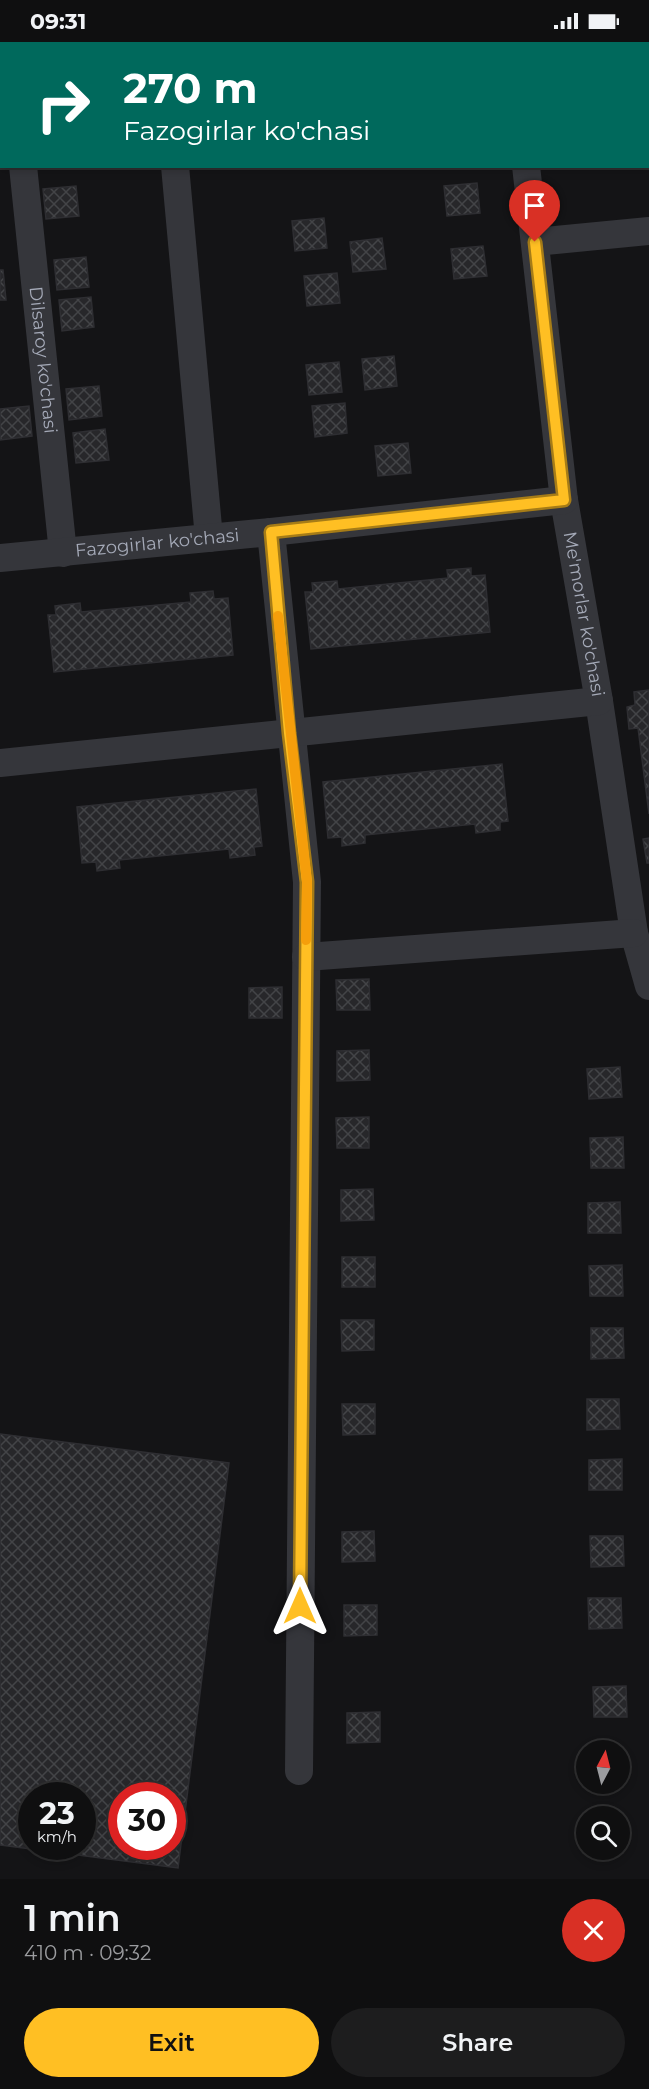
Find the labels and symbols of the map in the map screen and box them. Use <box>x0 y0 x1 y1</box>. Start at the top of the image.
pin <box>509 180 560 242</box>
street label: Dilsaroy ko'chasi <box>25 285 62 435</box>
street label: Fazogirlar ko'chasi <box>74 524 240 562</box>
street label: Me'morlar ko'chasi <box>559 530 609 698</box>
position arrow <box>268 1574 332 1638</box>
north arrow <box>576 1740 630 1794</box>
speed limit sign: 30 <box>108 1782 186 1860</box>

